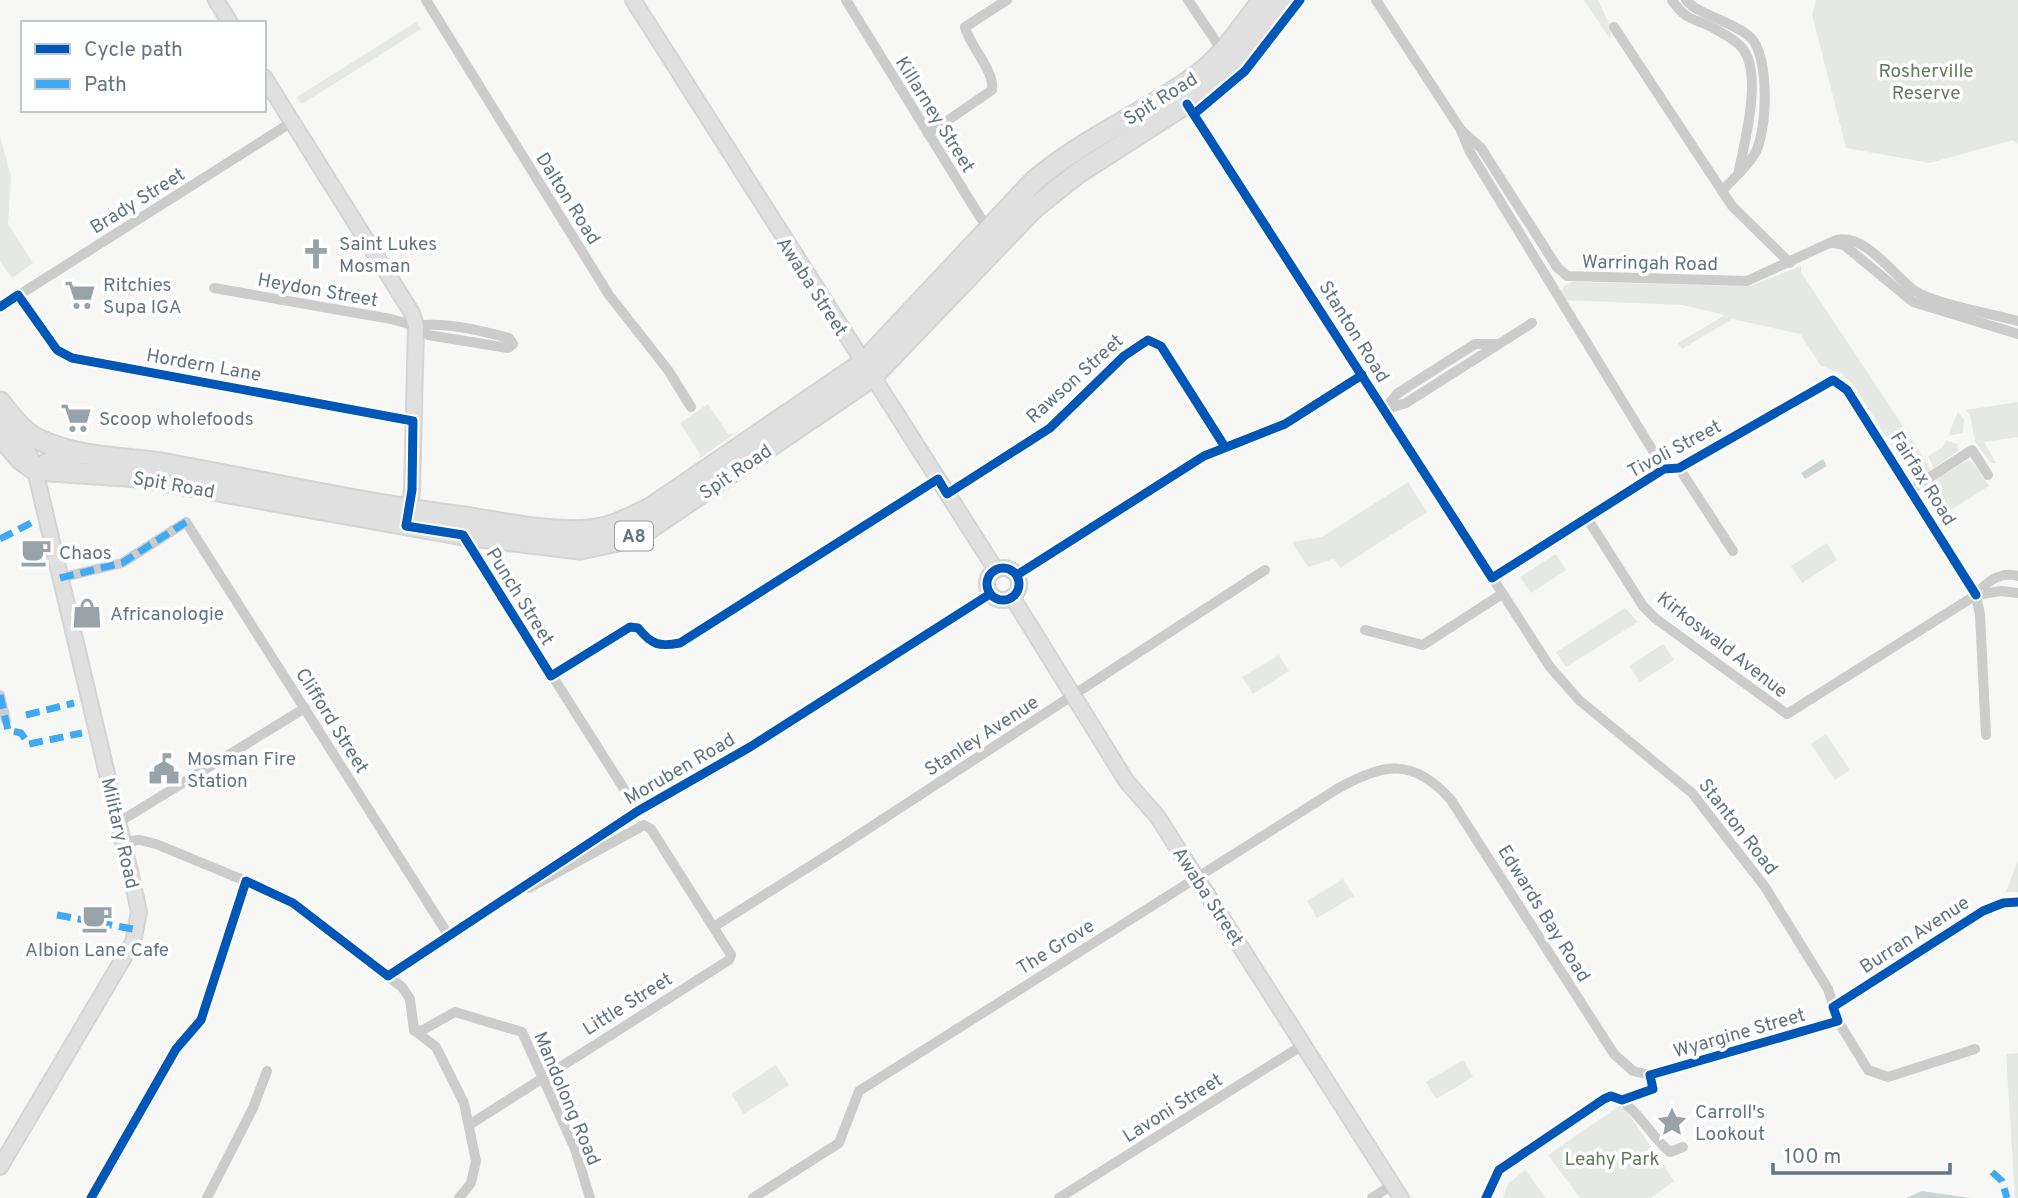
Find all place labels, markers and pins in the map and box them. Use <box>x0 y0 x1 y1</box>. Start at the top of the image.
place label: Saint Lukes Mosman <box>339 233 437 279</box>
church icon: Saint Lukes Mosman <box>299 237 333 271</box>
place label: Ritchies Supa IGA <box>103 274 182 320</box>
supermarket icon: Ritchies Supa IGA <box>63 278 97 312</box>
supermarket icon: Scoop wholefoods <box>59 401 93 435</box>
place label: Scoop wholefoods <box>99 408 254 432</box>
cafe icon: Chaos <box>19 535 53 569</box>
place label: Chaos <box>59 542 112 566</box>
shop icon: Africanologie <box>70 596 104 630</box>
place label: Africanologie <box>110 603 224 627</box>
place label: Mosman Fire Station <box>187 748 296 794</box>
public building icon: Mosman Fire Station <box>147 752 181 786</box>
cafe icon: Albion Lane Cafe <box>80 901 114 935</box>
place label: Albion Lane Cafe <box>25 939 169 963</box>
place label: Carroll's Lookout <box>1695 1101 1765 1147</box>
place icon: Carroll's Lookout <box>1655 1105 1689 1139</box>

